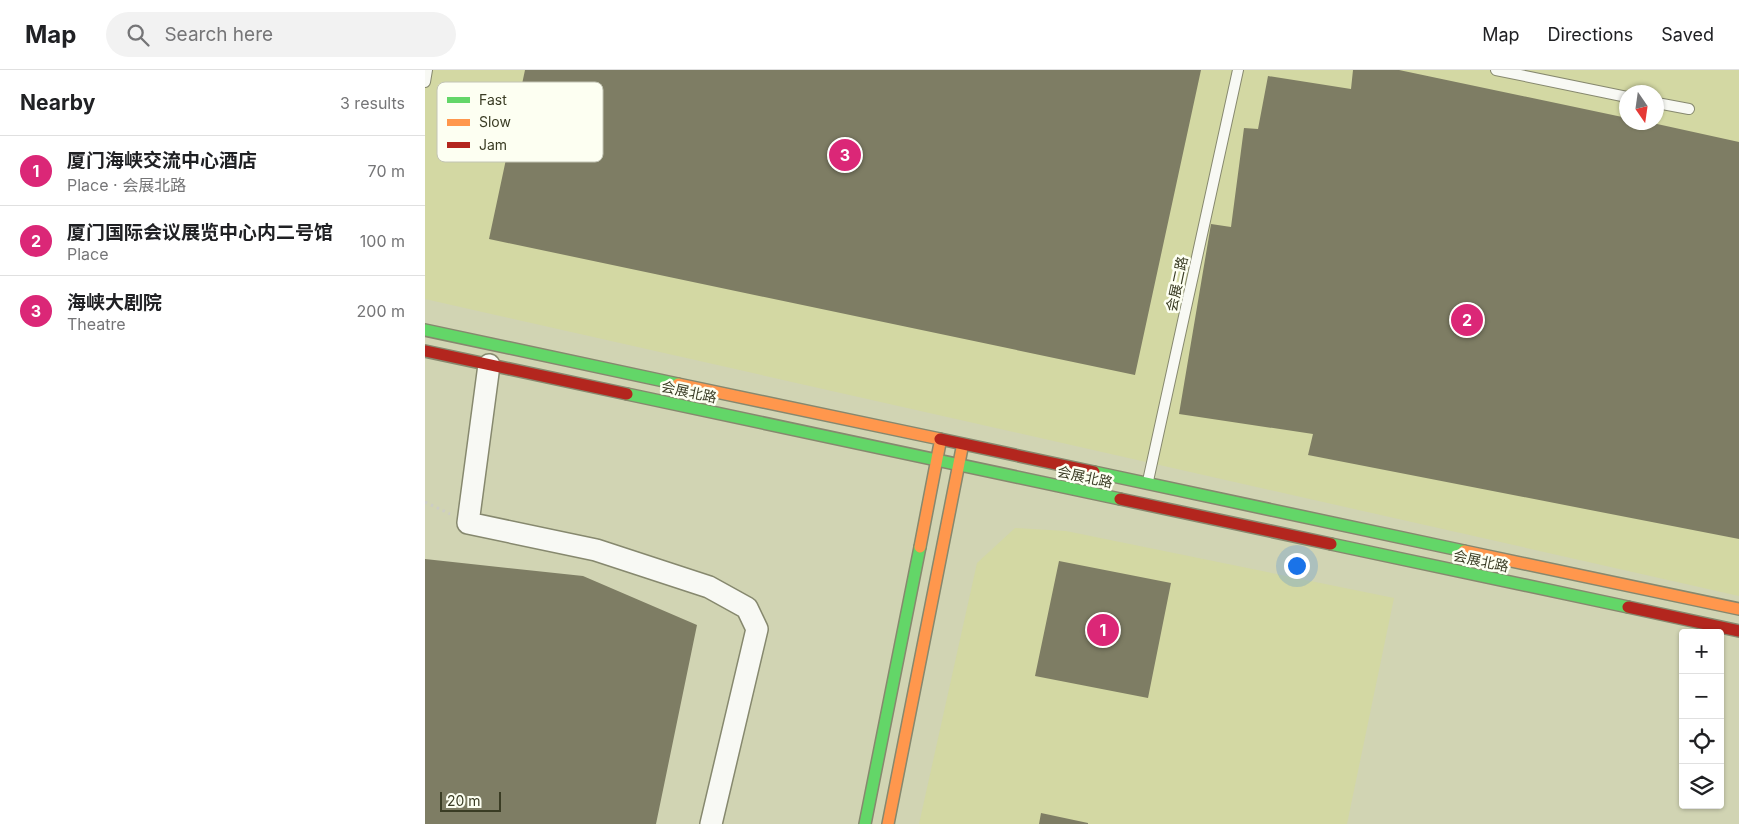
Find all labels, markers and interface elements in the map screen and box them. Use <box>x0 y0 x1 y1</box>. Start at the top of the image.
search box <box>106 12 456 57</box>
text: Map <box>25 20 76 49</box>
icon: search <box>124 21 152 49</box>
text: Search here <box>164 23 273 46</box>
text: Map <box>1482 24 1520 45</box>
text: Directions <box>1548 24 1633 45</box>
text: Saved <box>1661 24 1714 45</box>
legend <box>437 82 603 162</box>
north arrow <box>1619 85 1664 130</box>
text: Nearby <box>20 90 95 115</box>
text: Fast <box>479 91 507 108</box>
text: 3 results <box>340 93 405 113</box>
text: Slow <box>479 113 511 130</box>
text: Jam <box>479 136 507 153</box>
pin: 3 <box>829 136 861 174</box>
text: 厦门海峡交流中心酒店 <box>67 149 257 172</box>
text: 1 <box>33 161 39 181</box>
text: 70 m <box>368 161 405 181</box>
text: Place · 会展北路 <box>67 175 186 195</box>
text: 厦门国际会议展览中心内二号馆 <box>67 221 333 244</box>
text: 2 <box>31 231 41 251</box>
text: 100 m <box>360 231 405 251</box>
text: Place <box>67 244 109 264</box>
street label: 会展二路 <box>1162 255 1191 313</box>
text: 海峡大剧院 <box>67 291 162 314</box>
text: 3 <box>31 301 41 321</box>
text: 200 m <box>357 301 405 321</box>
pin: 2 <box>1451 301 1483 339</box>
text: Theatre <box>67 314 126 334</box>
street label: 会展北路 <box>660 377 718 406</box>
street label: 会展北路 <box>1056 462 1114 491</box>
street label: 会展北路 <box>1452 546 1510 575</box>
your location <box>1284 553 1310 579</box>
pin: 1 <box>1087 611 1119 649</box>
map controls <box>1679 629 1724 809</box>
button: + <box>1679 629 1724 674</box>
button: − <box>1679 674 1724 719</box>
button: locate <box>1679 719 1724 764</box>
button: layers <box>1679 764 1724 809</box>
scale bar <box>440 789 501 812</box>
text: 20 m <box>447 792 481 809</box>

